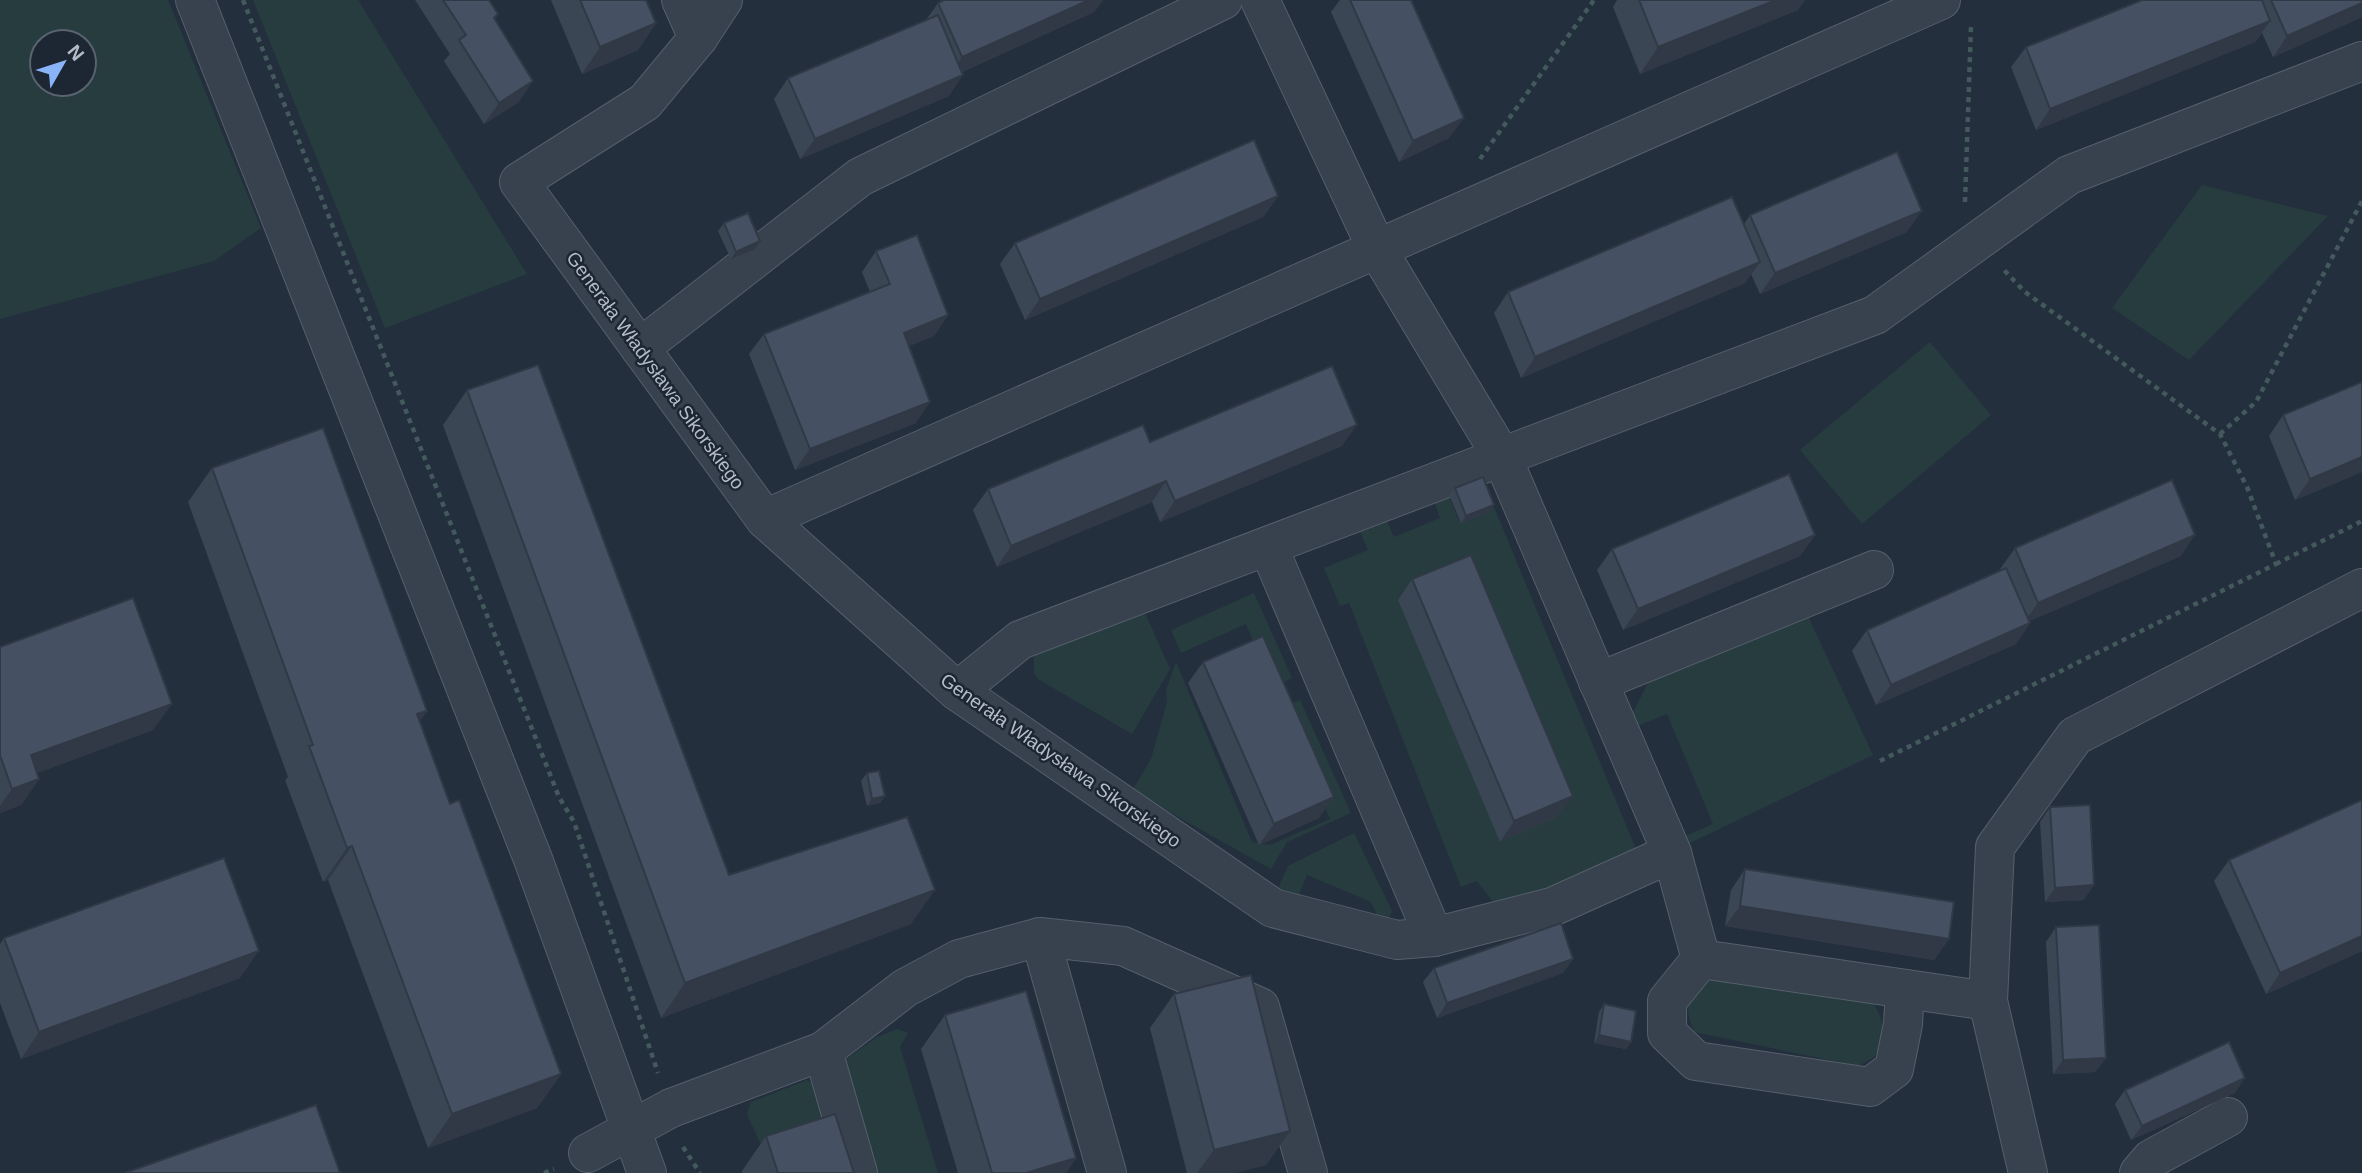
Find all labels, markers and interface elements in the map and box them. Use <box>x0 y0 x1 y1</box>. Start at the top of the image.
north arrow <box>28 28 98 98</box>
text: N <box>63 41 88 65</box>
street label: Generała Władysława Sikorskiego <box>562 248 749 493</box>
street label: Generała Władysława Sikorskiego <box>937 669 1185 852</box>

